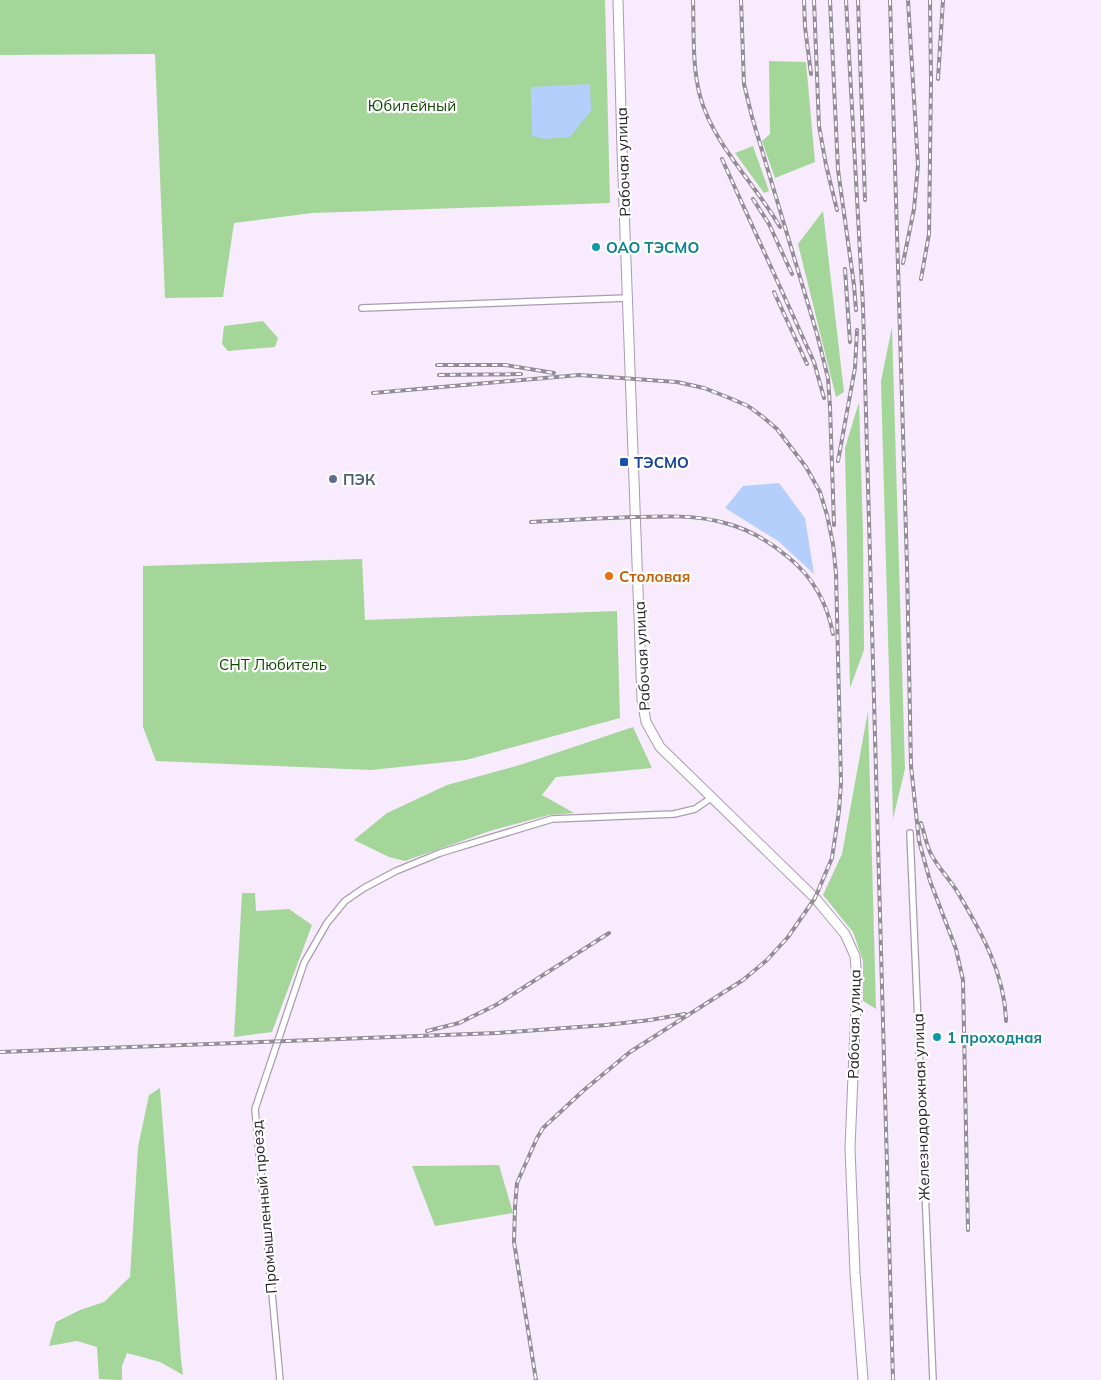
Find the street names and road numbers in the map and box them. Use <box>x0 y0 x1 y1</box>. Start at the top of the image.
street label: Рабочая улица <box>612 107 634 217</box>
street label: Рабочая улица <box>630 601 654 711</box>
street label: Рабочая улица <box>844 969 864 1079</box>
street label: Железнодорожная улица <box>908 1013 934 1201</box>
street label: Промышленный проезд <box>247 1120 281 1294</box>

